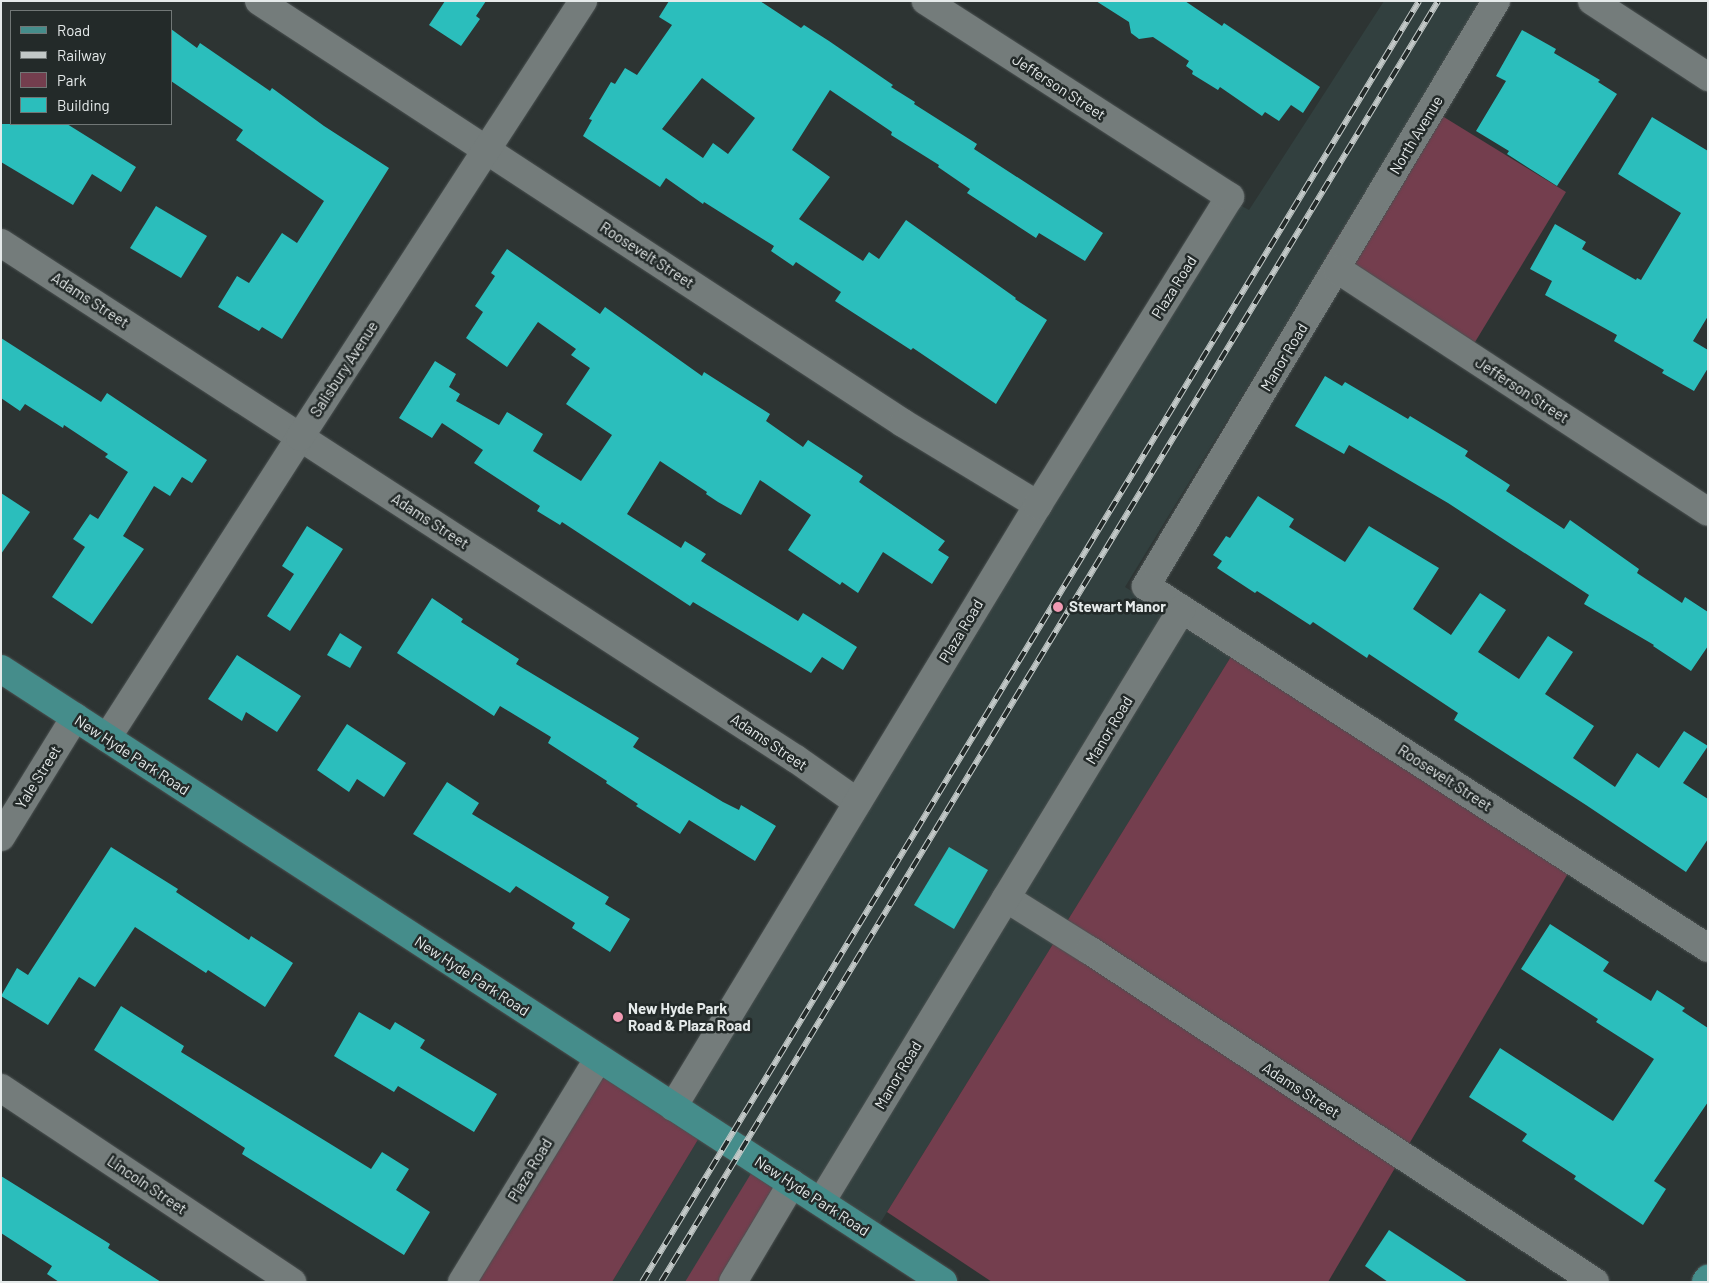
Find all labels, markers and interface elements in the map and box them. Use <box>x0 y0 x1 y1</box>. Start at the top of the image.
legend <box>10 10 172 125</box>
text: Road <box>57 21 90 39</box>
text: Railway <box>57 46 106 64</box>
street label: Jefferson Street <box>1009 50 1109 124</box>
text: Park <box>57 71 86 89</box>
street label: North Avenue <box>1386 93 1446 177</box>
text: Building <box>57 96 110 114</box>
street label: Roosevelt Street <box>597 218 697 292</box>
street label: Plaza Road <box>1148 252 1200 322</box>
street label: Adams Street <box>48 268 132 332</box>
street label: Salisbury Avenue <box>306 318 382 420</box>
street label: Manor Road <box>1257 320 1311 394</box>
street label: Jefferson Street <box>1472 353 1572 427</box>
street label: Adams Street <box>388 489 472 553</box>
street label: Plaza Road <box>935 596 987 666</box>
place label: Stewart Manor <box>1069 598 1166 616</box>
marker: Stewart Manor <box>1051 600 1065 614</box>
street label: Manor Road <box>1082 693 1136 767</box>
street label: Adams Street <box>727 710 811 774</box>
street label: New Hyde Park Road <box>71 711 193 799</box>
street label: Roosevelt Street <box>1395 741 1495 815</box>
street label: Yale Street <box>12 742 64 812</box>
street label: New Hyde Park Road <box>411 932 533 1020</box>
place label: New Hyde Park Road & Plaza Road <box>628 999 751 1034</box>
marker: New Hyde Park Road & Plaza Road <box>612 1011 624 1023</box>
street label: Manor Road <box>871 1038 925 1112</box>
street label: Adams Street <box>1259 1058 1343 1122</box>
street label: Plaza Road <box>504 1135 556 1205</box>
street label: Lincoln Street <box>104 1152 190 1218</box>
street label: New Hyde Park Road <box>751 1152 873 1240</box>

